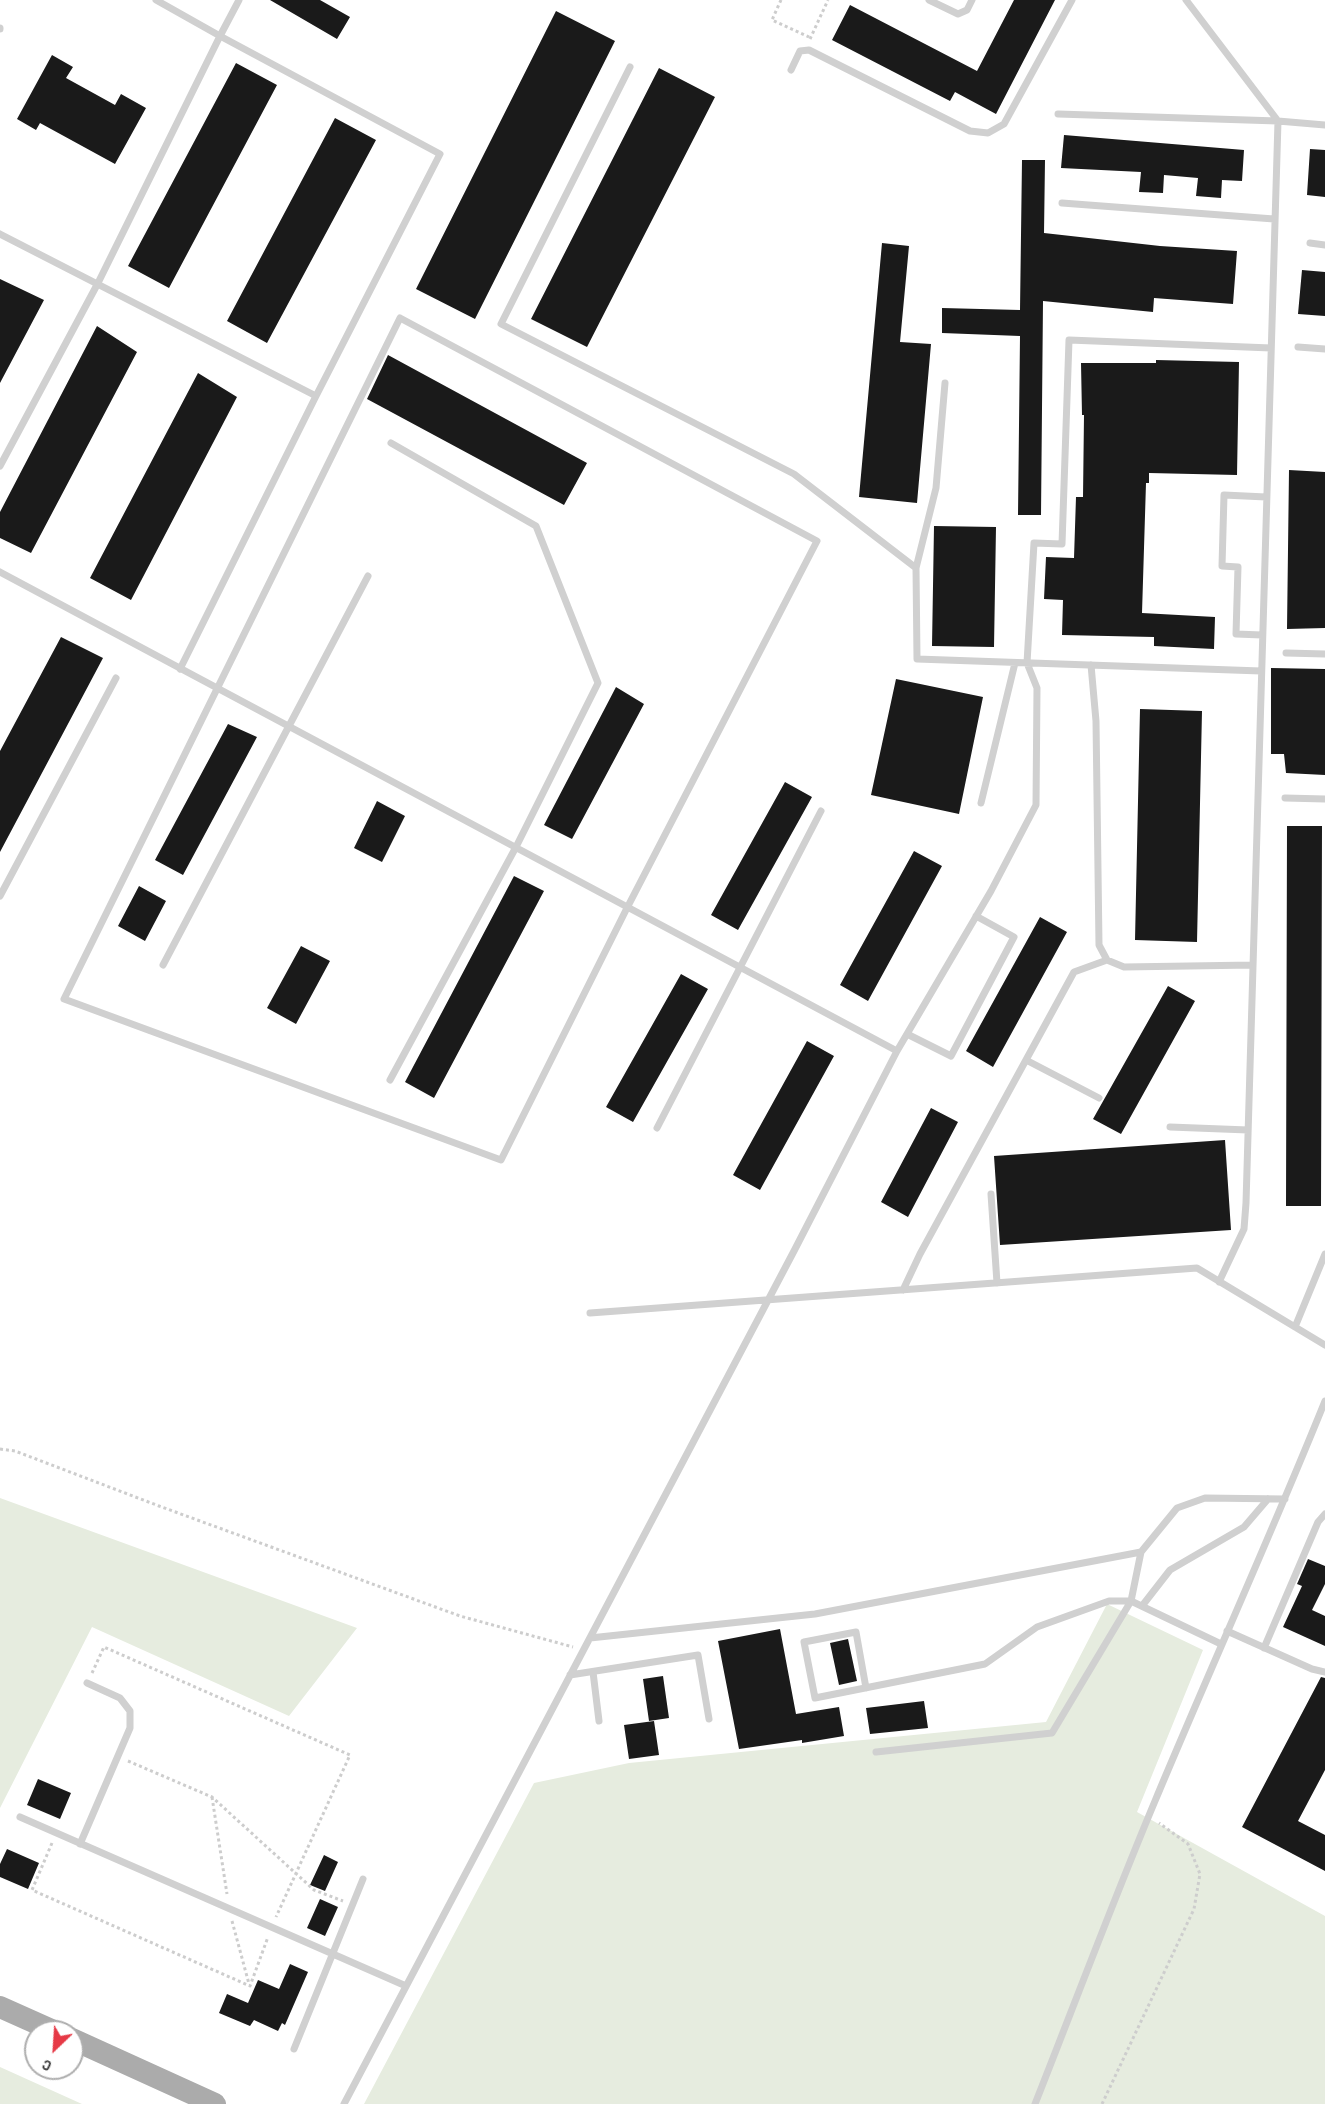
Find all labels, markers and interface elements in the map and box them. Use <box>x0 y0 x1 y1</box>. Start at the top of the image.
north arrow <box>24 2020 84 2080</box>
text: С <box>39 2055 55 2075</box>

